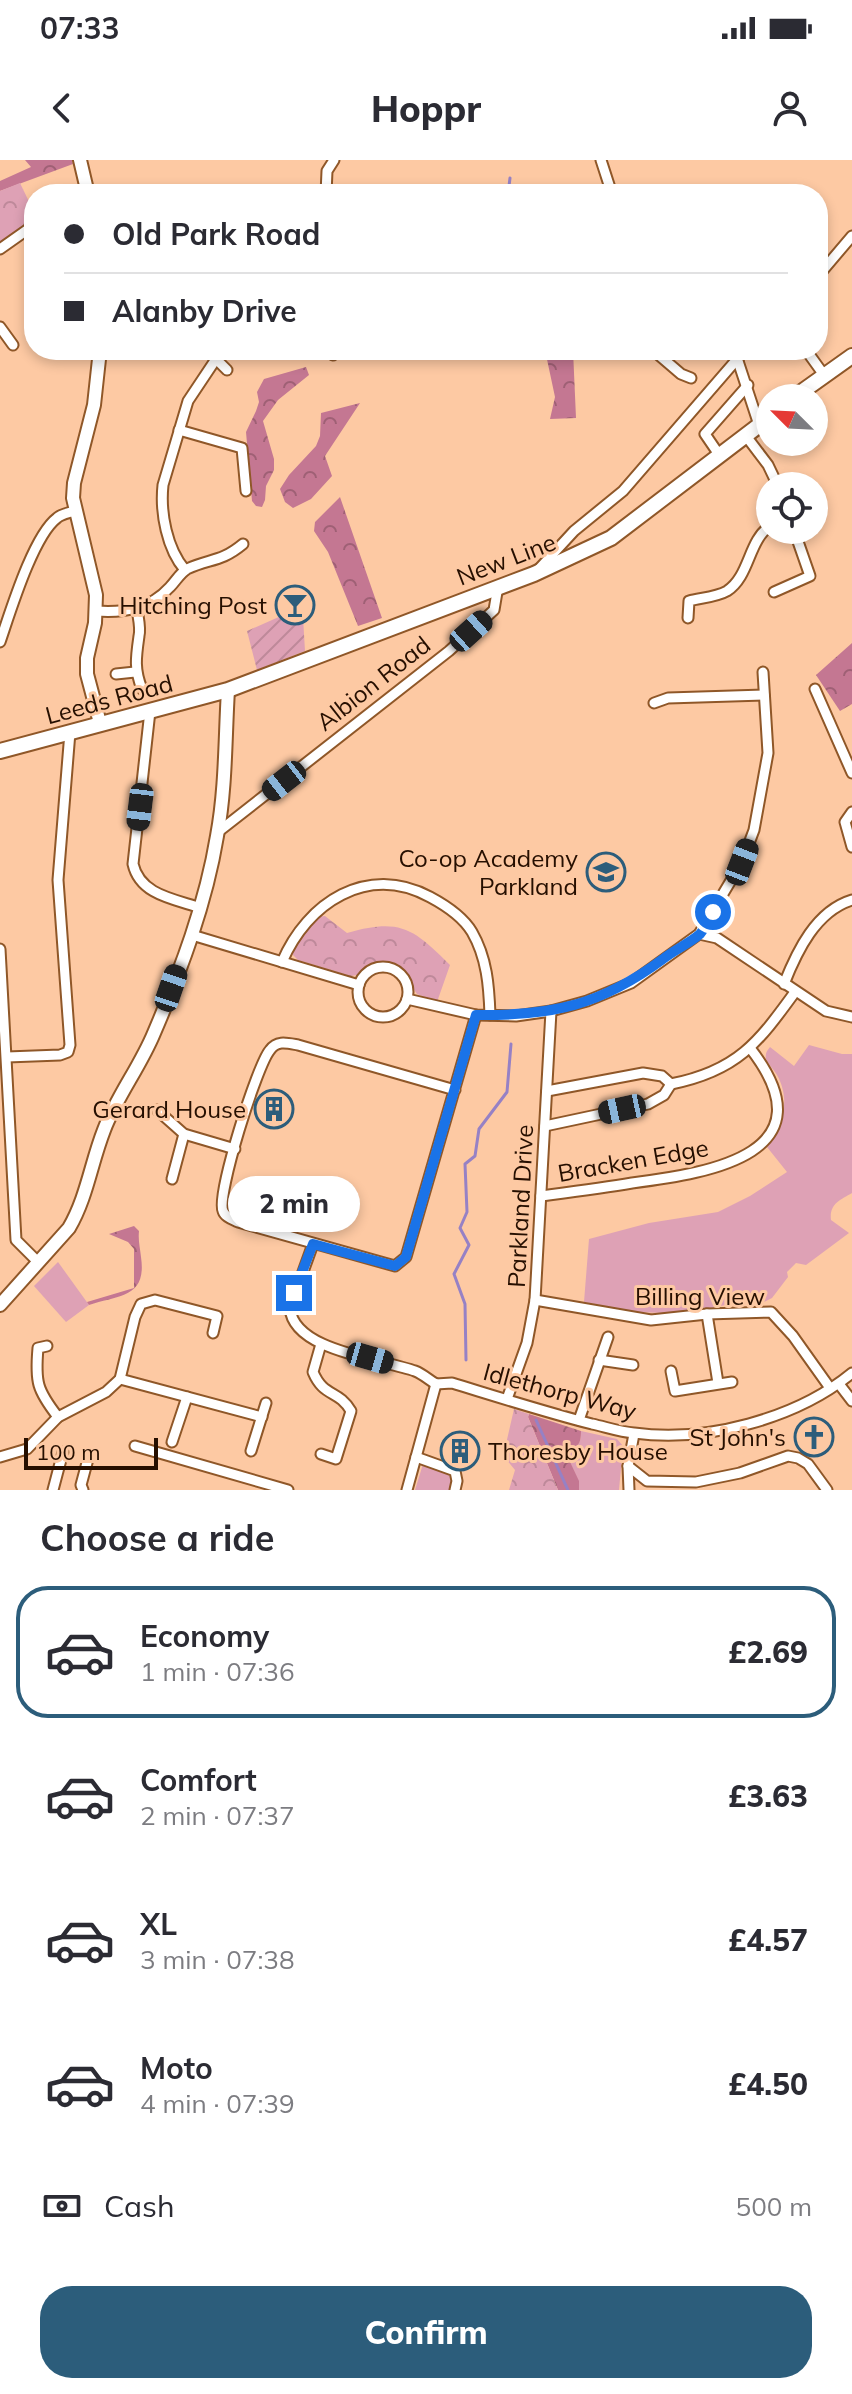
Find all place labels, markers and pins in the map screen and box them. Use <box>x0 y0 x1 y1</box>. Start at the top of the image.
bar icon: Hitching Post <box>274 584 316 626</box>
place label: Hitching Post <box>119 590 267 620</box>
place label: Co-op Academy Parkland <box>399 843 578 901</box>
school or university icon: Co-op Academy Parkland <box>585 851 627 893</box>
building icon: Gerard House <box>253 1088 295 1130</box>
place label: Gerard House <box>92 1094 246 1124</box>
church icon: St John's <box>793 1416 835 1458</box>
place label: St John's <box>689 1422 786 1452</box>
building icon: Thoresby House <box>439 1430 481 1472</box>
place label: Thoresby House <box>488 1436 668 1466</box>

